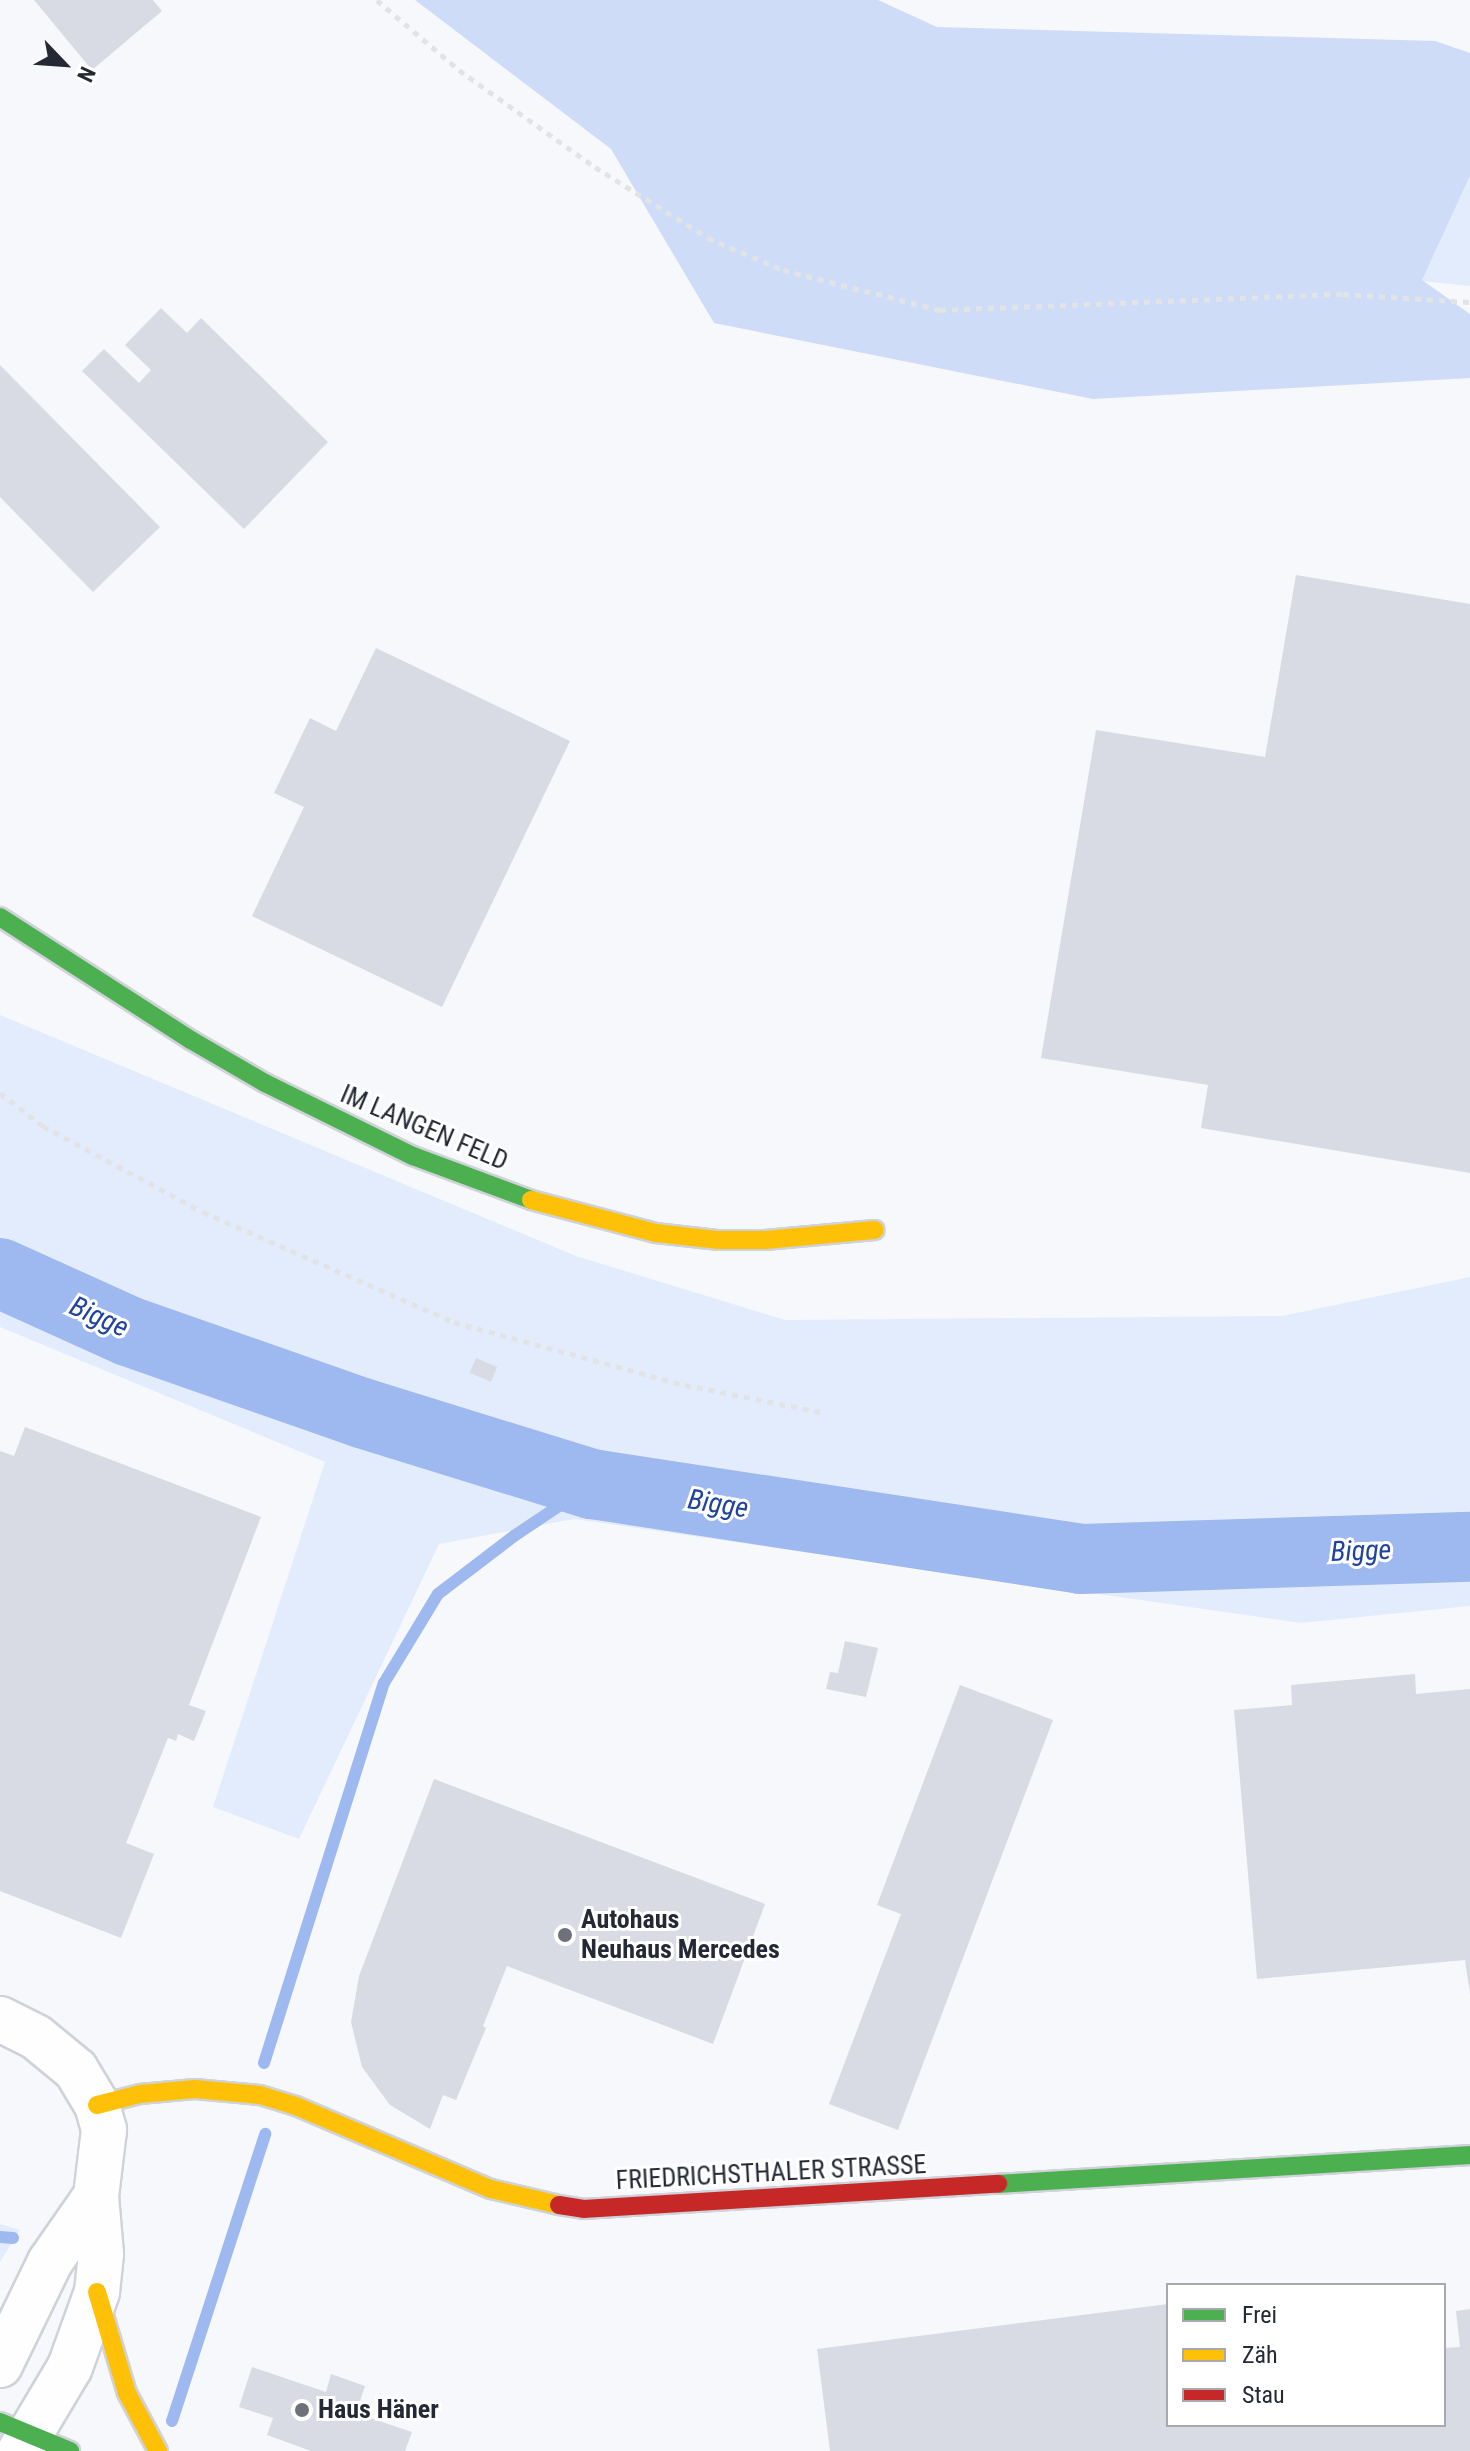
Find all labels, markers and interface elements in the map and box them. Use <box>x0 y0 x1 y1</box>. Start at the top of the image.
north arrow <box>24 24 104 104</box>
text: N <box>72 63 100 86</box>
street label: IM LANGEN FELD <box>336 1079 512 1177</box>
water label: Bigge <box>64 1289 134 1345</box>
water label: Bigge <box>685 1483 751 1525</box>
water label: Bigge <box>1330 1533 1392 1569</box>
place label: Autohaus Neuhaus Mercedes <box>581 1904 780 1966</box>
marker: Autohaus Neuhaus Mercedes <box>556 1926 574 1944</box>
street label: FRIEDRICHSTHALER STRASSE <box>615 2149 927 2197</box>
legend <box>1166 2283 1446 2427</box>
text: Frei <box>1242 2301 1277 2329</box>
text: Zäh <box>1242 2341 1278 2369</box>
text: Stau <box>1242 2381 1285 2409</box>
place label: Haus Häner <box>318 2394 439 2426</box>
marker: Haus Häner <box>293 2401 311 2419</box>

